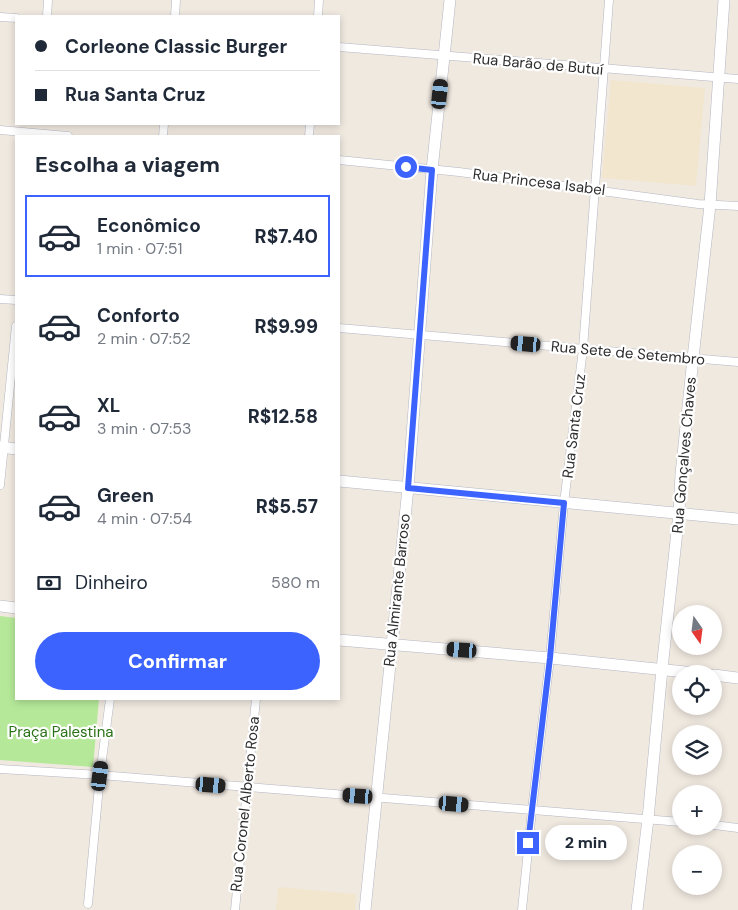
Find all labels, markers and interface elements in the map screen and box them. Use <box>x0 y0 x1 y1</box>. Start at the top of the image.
text: Corleone Classic Burger <box>65 34 287 59</box>
street label: Rua Barão de Butuí <box>472 48 605 80</box>
car <box>430 78 449 110</box>
text: Rua Santa Cruz <box>65 82 205 107</box>
text: Escolha a viagem <box>35 150 220 179</box>
route start <box>395 156 417 178</box>
street label: Rua Princesa Isabel <box>472 164 606 200</box>
text: Econômico <box>97 213 201 238</box>
icon: car <box>37 214 82 259</box>
text: R$7.40 <box>255 224 318 249</box>
text: 1 min · 07:51 <box>97 238 182 259</box>
text: Conforto <box>97 303 180 328</box>
icon: car <box>37 304 82 349</box>
text: R$9.99 <box>254 314 318 339</box>
text: 2 min · 07:52 <box>97 328 191 349</box>
car <box>510 335 541 353</box>
street label: Rua Sete de Setembro <box>550 336 706 370</box>
street label: Rua Santa Cruz <box>558 373 590 479</box>
street label: Rua Gonçalves Chaves <box>667 376 701 534</box>
text: XL <box>97 393 120 418</box>
icon: car <box>37 394 82 439</box>
text: R$12.58 <box>248 404 318 429</box>
text: 3 min · 07:53 <box>97 418 191 439</box>
text: Green <box>97 483 154 508</box>
icon: car <box>37 484 82 529</box>
text: R$5.57 <box>256 494 318 519</box>
text: 4 min · 07:54 <box>97 508 192 529</box>
street label: Rua Almirante Barroso <box>379 512 415 668</box>
icon: cash <box>35 569 63 597</box>
text: Dinheiro <box>75 570 148 595</box>
text: 580 m <box>271 572 320 593</box>
north arrow <box>672 605 722 655</box>
map controls <box>672 605 722 895</box>
button: Confirmar <box>35 632 320 690</box>
car <box>446 641 477 659</box>
button: locate <box>672 665 722 715</box>
street label: Rua Coronel Alberto Rosa <box>226 715 264 893</box>
park label: Praça Palestina <box>9 722 113 742</box>
button: layers <box>672 725 722 775</box>
car <box>90 760 109 792</box>
car <box>195 776 226 794</box>
button: + <box>672 785 722 835</box>
car <box>342 787 373 805</box>
car <box>438 795 469 813</box>
callout: 2 min <box>546 826 628 860</box>
route end <box>517 832 539 854</box>
text: 2 min <box>565 832 607 853</box>
button: − <box>672 845 722 895</box>

